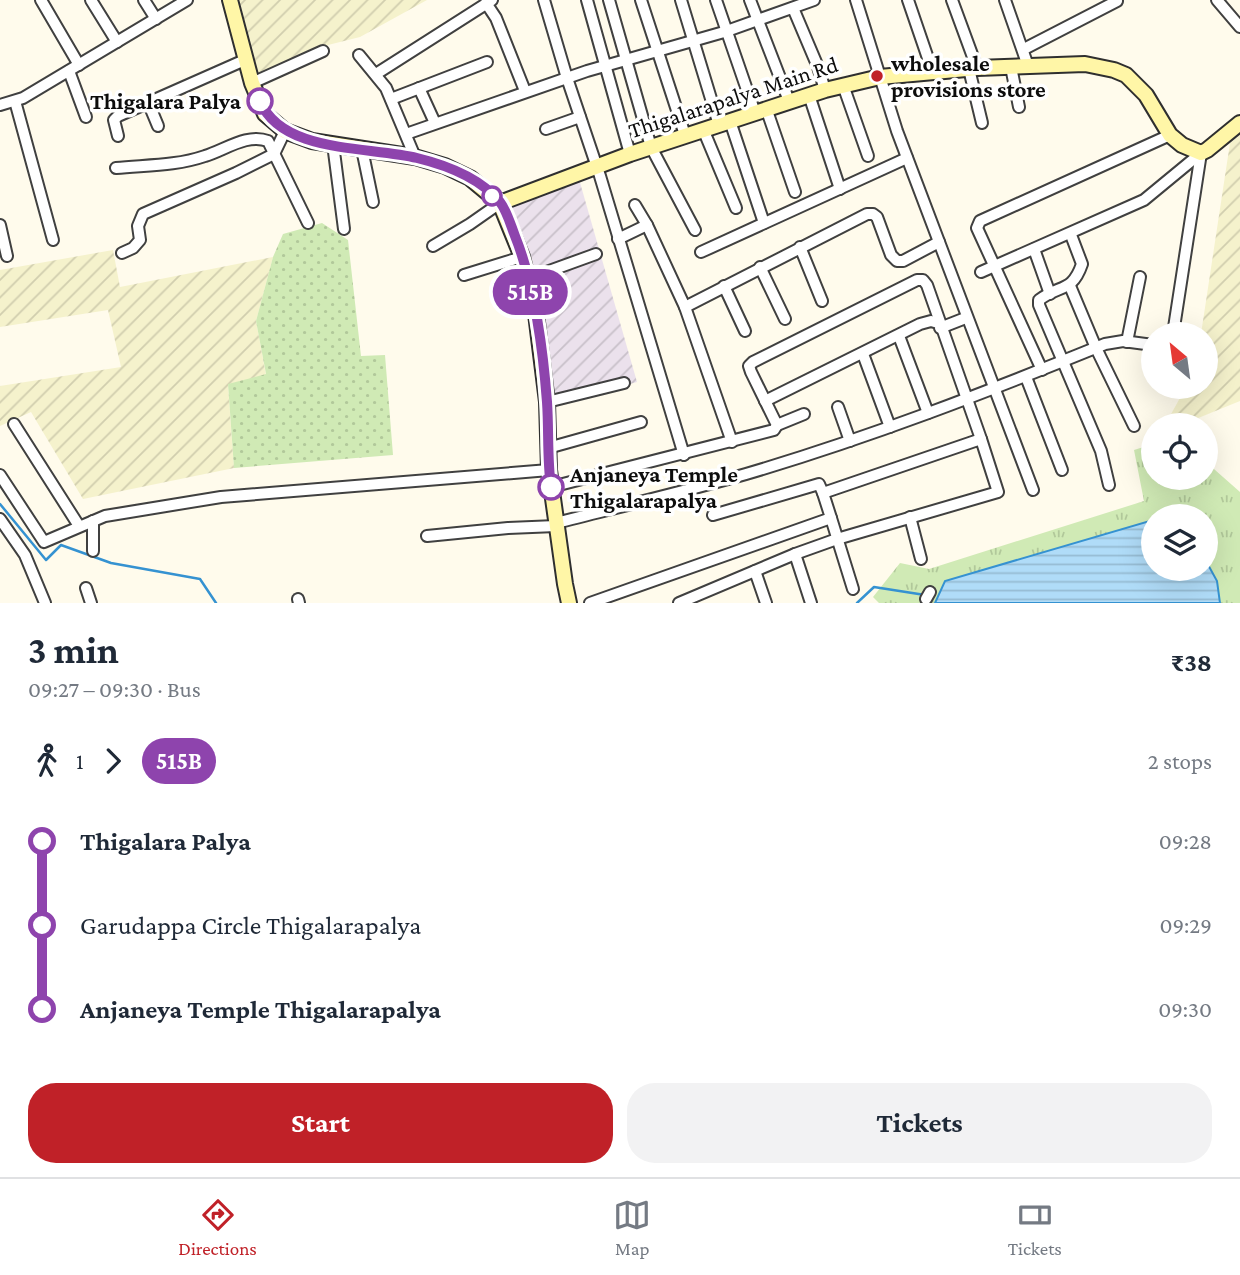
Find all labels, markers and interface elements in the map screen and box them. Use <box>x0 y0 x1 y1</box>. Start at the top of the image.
place label: wholesale provisions store <box>890 50 1046 102</box>
street label: Thigalarapalya Main Rd <box>625 51 841 143</box>
marker: wholesale provisions store <box>869 68 885 84</box>
place label: Thigalara Palya <box>90 88 242 114</box>
marker: Thigalara Palya <box>247 88 273 114</box>
unlabelled marker <box>482 186 502 206</box>
line badge: 515B <box>481 269 579 315</box>
text: 515B <box>507 278 553 305</box>
north arrow <box>1141 322 1218 399</box>
map controls <box>1141 322 1218 581</box>
button: locate <box>1141 413 1218 490</box>
place label: Anjaneya Temple Thigalarapalya <box>569 461 738 513</box>
marker: Anjaneya Temple Thigalarapalya <box>538 474 564 500</box>
button: layers <box>1141 504 1218 581</box>
text: 3 min <box>28 629 119 671</box>
text: ₹38 <box>1171 648 1212 677</box>
text: 09:27 – 09:30 · Bus <box>28 676 201 702</box>
icon: walk <box>28 742 66 780</box>
icon: forward <box>94 742 132 780</box>
text: 515B <box>156 747 202 774</box>
text: 1 <box>76 748 84 774</box>
text: 2 stops <box>1148 748 1212 774</box>
text: Thigalara Palya <box>80 827 251 856</box>
text: 09:28 <box>1159 828 1212 854</box>
text: Garudappa Circle Thigalarapalya <box>80 911 421 940</box>
text: 09:29 <box>1159 912 1212 938</box>
text: Anjaneya Temple Thigalarapalya <box>80 995 441 1024</box>
text: 09:30 <box>1158 996 1212 1022</box>
button: Start <box>28 1083 613 1163</box>
button: Tickets <box>627 1083 1212 1163</box>
tab: Directions <box>178 1196 257 1259</box>
tab: Map <box>613 1196 651 1259</box>
tab: Tickets <box>1008 1196 1062 1259</box>

